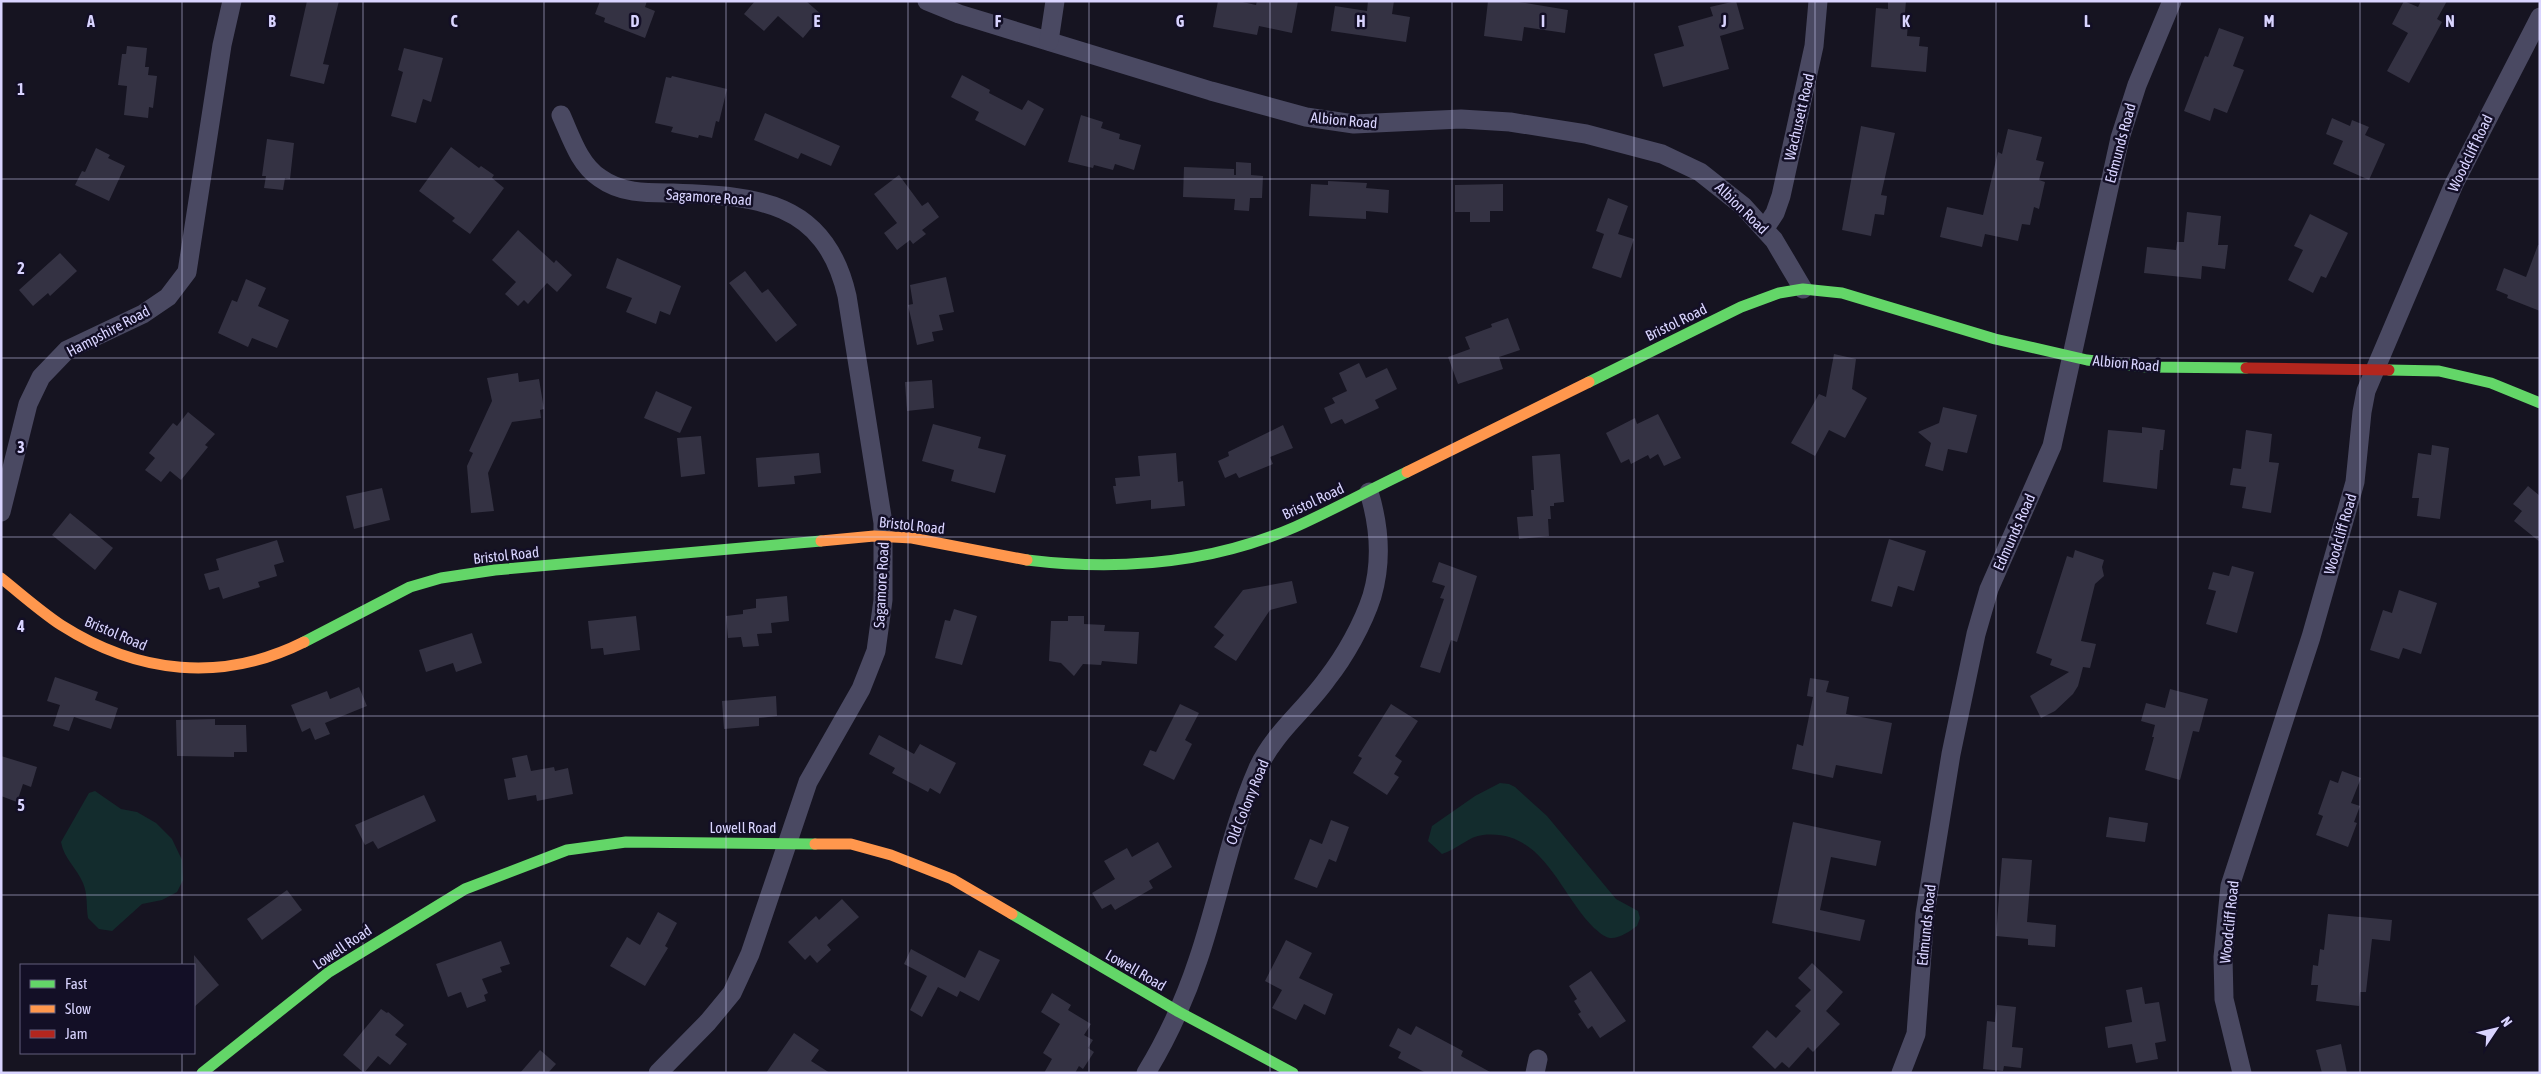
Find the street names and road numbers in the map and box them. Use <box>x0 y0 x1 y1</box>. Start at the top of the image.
street label: Wachusett Road <box>1781 72 1817 162</box>
street label: Edmunds Road <box>2101 101 2139 185</box>
street label: Albion Road <box>1310 109 1378 131</box>
street label: Woodcliff Road <box>2444 112 2496 194</box>
street label: Albion Road <box>1712 179 1772 237</box>
street label: Sagamore Road <box>665 186 753 208</box>
street label: Bristol Road <box>1643 300 1709 344</box>
street label: Hampshire Road <box>64 302 152 360</box>
street label: Albion Road <box>2092 352 2160 374</box>
street label: Bristol Road <box>1279 479 1347 523</box>
street label: Edmunds Road <box>1990 491 2038 573</box>
street label: Woodcliff Road <box>2320 492 2360 576</box>
street label: Bristol Road <box>878 513 946 537</box>
street label: Sagamore Road <box>870 542 892 628</box>
street label: Bristol Road <box>472 543 540 567</box>
street label: Bristol Road <box>82 612 150 654</box>
street label: Old Colony Road <box>1222 757 1272 847</box>
street label: Lowell Road <box>710 819 776 836</box>
street label: Woodcliff Road <box>2216 880 2242 964</box>
street label: Edmunds Road <box>1913 883 1939 967</box>
street label: Lowell Road <box>309 921 375 973</box>
street label: Lowell Road <box>1103 946 1169 994</box>

